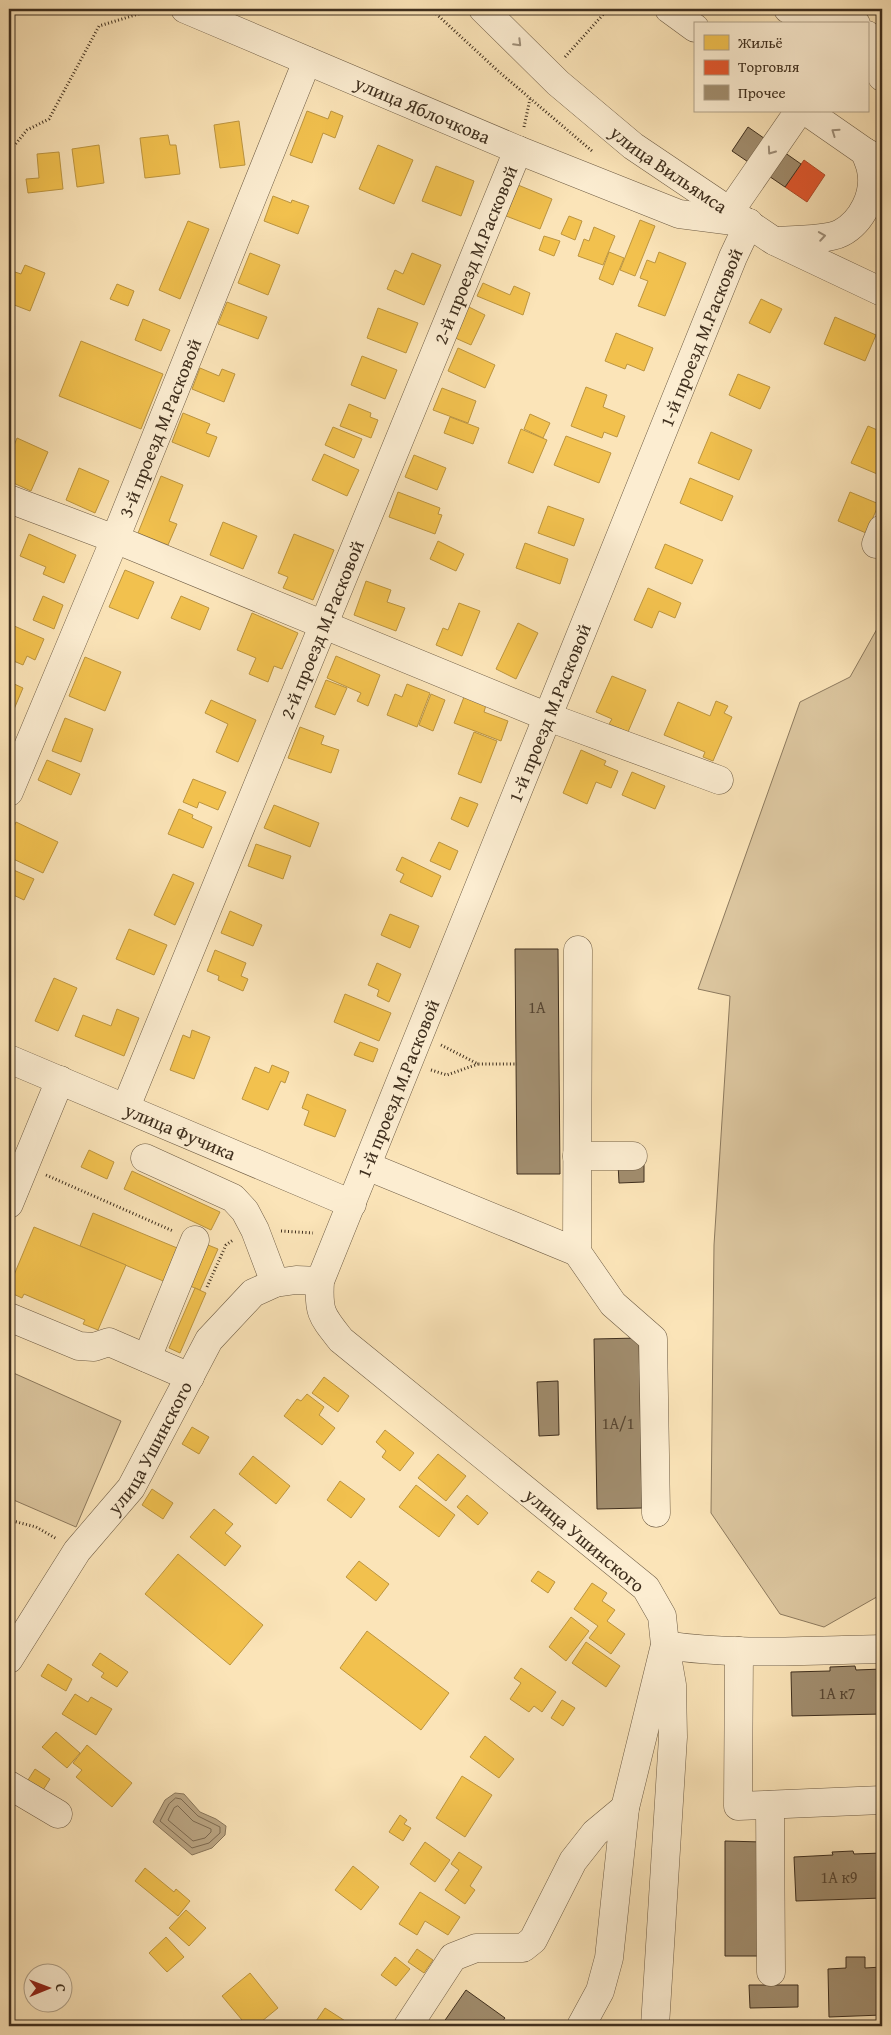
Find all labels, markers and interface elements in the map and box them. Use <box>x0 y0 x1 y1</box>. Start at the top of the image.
legend <box>694 22 868 112</box>
text: Жильё <box>737 32 783 53</box>
one-way arrow <box>512 37 521 46</box>
text: Торговля <box>738 56 800 77</box>
street label: улица Яблочкова <box>350 68 495 151</box>
text: Прочее <box>738 82 786 103</box>
street label: улица Вильямса <box>603 118 733 220</box>
one-way arrow <box>832 129 841 138</box>
one-way arrow <box>768 146 777 155</box>
street label: 2-й проезд М.Расковой <box>426 161 524 348</box>
one-way arrow <box>818 232 826 242</box>
street label: 1-й проезд М.Расковой <box>652 243 749 431</box>
street label: 3-й проезд М.Расковой <box>111 334 208 522</box>
street label: 2-й проезд М.Расковой <box>272 536 371 723</box>
street label: 1-й проезд М.Расковой <box>500 619 598 807</box>
street label: 1-й проезд М.Расковой <box>349 995 446 1182</box>
house number: 1А <box>528 995 546 1019</box>
street label: улица Фучика <box>120 1095 240 1167</box>
street label: улица Ушинского <box>100 1376 199 1521</box>
house number: 1А/1 <box>602 1411 634 1435</box>
street label: улица Ушинского <box>518 1481 651 1599</box>
house number: 1А к7 <box>818 1681 856 1705</box>
house number: 1А к9 <box>820 1865 858 1889</box>
north arrow <box>22 1962 72 2012</box>
text: С <box>51 1984 71 1992</box>

